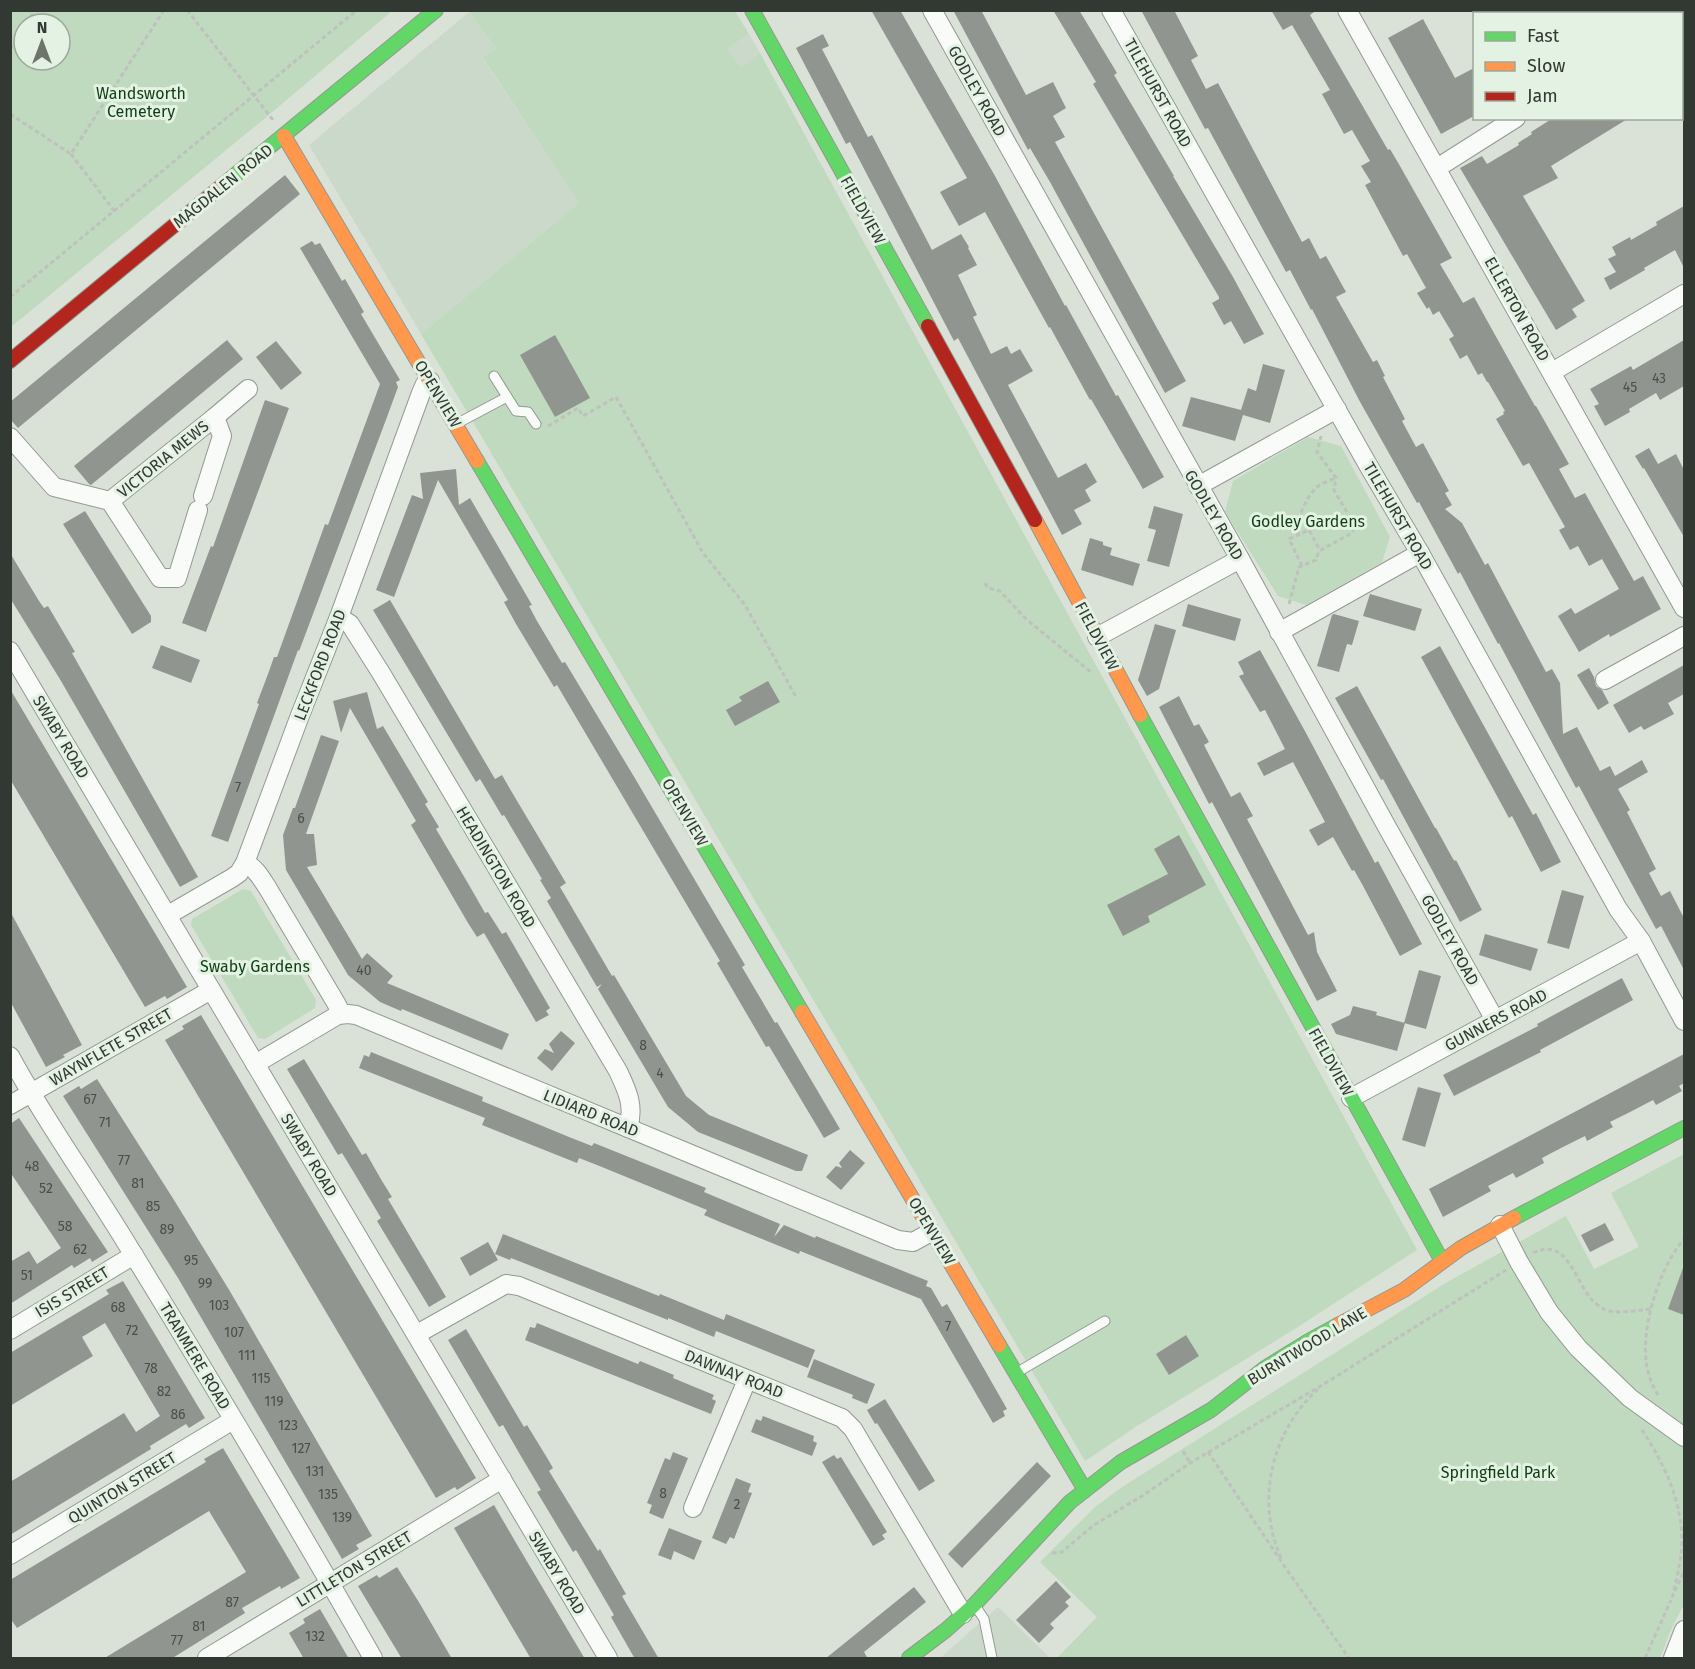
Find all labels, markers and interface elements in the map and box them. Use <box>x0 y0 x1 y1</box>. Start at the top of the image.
north arrow <box>12 12 72 72</box>
legend <box>1473 12 1683 120</box>
text: N <box>37 18 47 37</box>
text: Fast <box>1527 25 1560 47</box>
street label: TILEHURST ROAD <box>1120 35 1196 151</box>
street label: GODLEY ROAD <box>944 42 1010 140</box>
text: Slow <box>1527 55 1566 77</box>
park label: Wandsworth Cemetery <box>96 84 186 121</box>
text: Jam <box>1527 85 1558 107</box>
street label: MAGDALEN ROAD <box>169 140 277 232</box>
street label: FIELDVIEW <box>837 173 889 247</box>
street label: ELLERTON ROAD <box>1481 254 1553 364</box>
street label: OPENVIEW <box>410 357 466 431</box>
house number: 43 <box>1652 370 1666 387</box>
house number: 45 <box>1623 379 1637 396</box>
street label: VICTORIA MEWS <box>114 416 213 502</box>
street label: TILEHURST ROAD <box>1359 459 1437 573</box>
street label: GODLEY ROAD <box>1181 467 1247 563</box>
park label: Godley Gardens <box>1251 512 1365 531</box>
street label: FIELDVIEW <box>1071 599 1123 673</box>
street label: LECKFORD ROAD <box>290 607 350 723</box>
street label: SWABY ROAD <box>29 692 93 782</box>
street label: OPENVIEW <box>658 775 712 849</box>
house number: 7 <box>235 779 241 796</box>
street label: HEADINGTON ROAD <box>452 803 540 931</box>
house number: 6 <box>297 810 305 827</box>
street label: GODLEY ROAD <box>1417 891 1483 989</box>
park label: Swaby Gardens <box>200 957 310 976</box>
house number: 40 <box>356 962 372 979</box>
street label: GUNNERS ROAD <box>1441 985 1551 1055</box>
street label: WAYNFLETE STREET <box>46 1004 176 1090</box>
street label: FIELDVIEW <box>1305 1025 1357 1099</box>
house number: 8 <box>639 1037 647 1054</box>
house number: 4 <box>656 1065 664 1082</box>
street label: LIDIARD ROAD <box>541 1085 641 1141</box>
house number: 67 <box>83 1091 97 1108</box>
street label: SWABY ROAD <box>277 1110 341 1200</box>
house number: 71 <box>99 1114 111 1131</box>
house number: 77 <box>118 1152 130 1169</box>
house number: 48 <box>24 1158 40 1175</box>
house number: 81 <box>131 1175 145 1192</box>
house number: 52 <box>39 1180 53 1197</box>
street label: OPENVIEW <box>904 1194 960 1268</box>
house number: 85 <box>146 1198 160 1215</box>
house number: 58 <box>58 1218 73 1235</box>
house number: 89 <box>160 1221 174 1238</box>
house number: 62 <box>73 1241 87 1258</box>
house number: 95 <box>184 1252 198 1269</box>
street label: ISIS STREET <box>32 1262 113 1321</box>
house number: 51 <box>21 1267 33 1284</box>
house number: 99 <box>198 1275 212 1292</box>
house number: 103 <box>209 1297 229 1314</box>
house number: 68 <box>110 1299 126 1316</box>
street label: TRANMERE ROAD <box>156 1299 234 1413</box>
street label: BURNTWOOD LANE <box>1244 1303 1370 1389</box>
house number: 7 <box>945 1318 951 1335</box>
house number: 72 <box>126 1322 139 1339</box>
house number: 107 <box>224 1324 244 1341</box>
street label: DAWNAY ROAD <box>682 1346 786 1402</box>
house number: 111 <box>238 1347 256 1364</box>
house number: 78 <box>144 1360 158 1377</box>
house number: 115 <box>252 1370 270 1387</box>
house number: 82 <box>157 1383 171 1400</box>
house number: 119 <box>264 1393 284 1410</box>
house number: 86 <box>170 1406 186 1423</box>
house number: 123 <box>278 1417 298 1434</box>
house number: 127 <box>291 1440 311 1457</box>
street label: QUINTON STREET <box>64 1448 180 1528</box>
house number: 131 <box>306 1463 324 1480</box>
park label: Springfield Park <box>1441 1463 1556 1482</box>
house number: 8 <box>659 1485 667 1502</box>
house number: 135 <box>318 1486 338 1503</box>
house number: 2 <box>734 1496 741 1513</box>
house number: 139 <box>332 1509 352 1526</box>
street label: LITTLETON STREET <box>293 1527 416 1611</box>
street label: SWABY ROAD <box>525 1528 589 1618</box>
house number: 87 <box>225 1594 239 1611</box>
house number: 81 <box>192 1618 206 1635</box>
house number: 132 <box>305 1628 325 1645</box>
house number: 77 <box>171 1632 183 1649</box>

